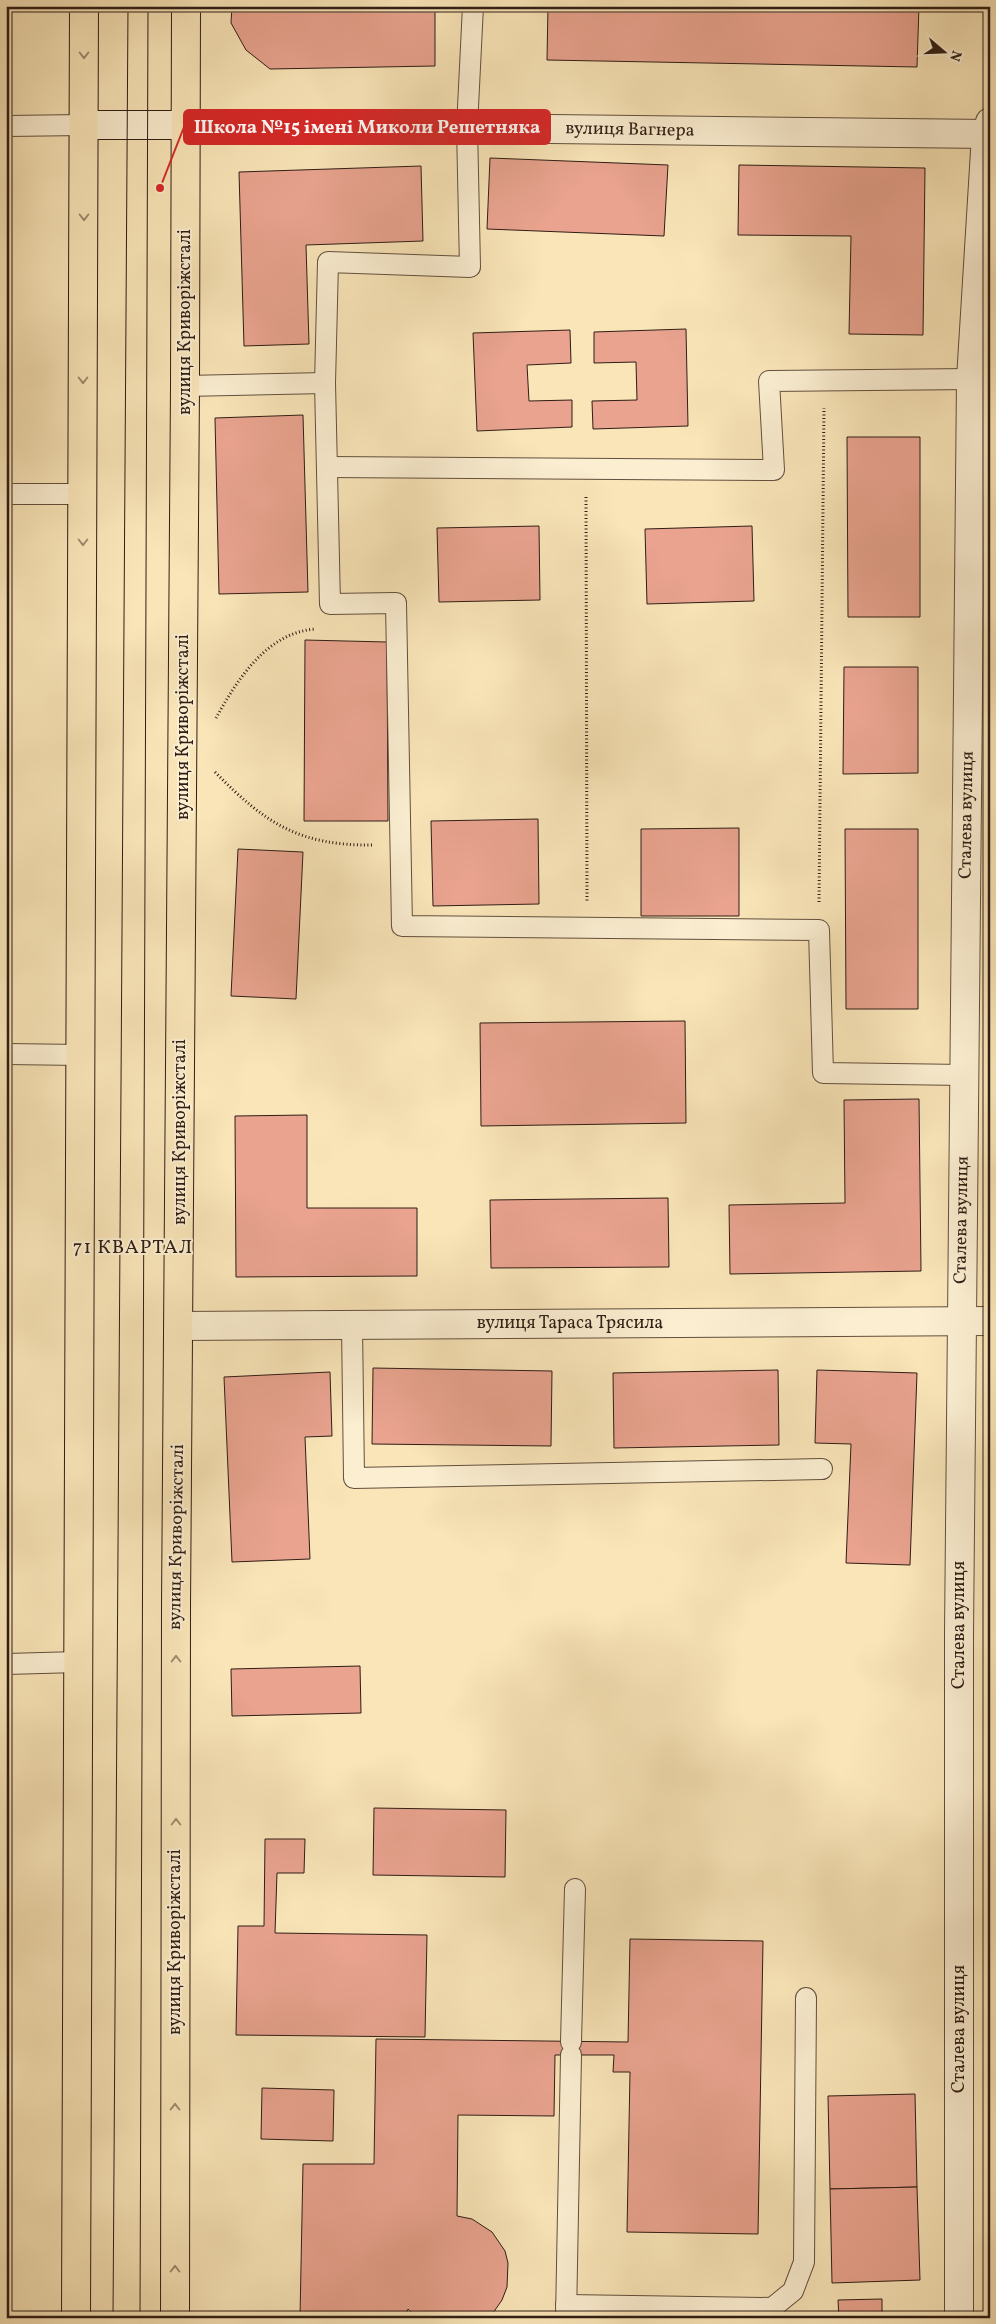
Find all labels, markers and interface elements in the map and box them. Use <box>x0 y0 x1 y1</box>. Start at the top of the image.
north arrow <box>918 28 968 78</box>
text: N <box>944 48 966 64</box>
one-way arrow <box>79 52 89 59</box>
callout: Школа №15 імені Миколи Решетняка <box>184 110 550 144</box>
text: Школа №15 імені Миколи Решетняка <box>194 115 540 141</box>
street label: вулиця Вагнера <box>565 116 695 144</box>
one-way arrow <box>79 214 89 222</box>
street label: вулиця Криворіжсталі <box>173 229 198 415</box>
one-way arrow <box>78 376 88 384</box>
one-way arrow <box>78 539 88 547</box>
street label: вулиця Криворіжсталі <box>171 634 196 820</box>
street label: Сталева вулиця <box>953 751 981 879</box>
street label: вулиця Криворіжсталі <box>168 1039 193 1225</box>
street label: Сталева вулиця <box>948 1156 976 1284</box>
district label: 71 КВАРТАЛ <box>73 1234 193 1262</box>
street label: вулиця Тараса Трясила <box>477 1311 663 1336</box>
street label: вулиця Криворіжсталі <box>163 1444 191 1630</box>
street label: Сталева вулиця <box>947 1561 972 1689</box>
one-way arrow <box>171 1655 181 1662</box>
one-way arrow <box>171 1817 181 1825</box>
street label: вулиця Криворіжсталі <box>163 1849 188 2035</box>
street label: Сталева вулиця <box>947 1965 972 2093</box>
one-way arrow <box>170 2102 180 2110</box>
one-way arrow <box>170 2265 180 2272</box>

